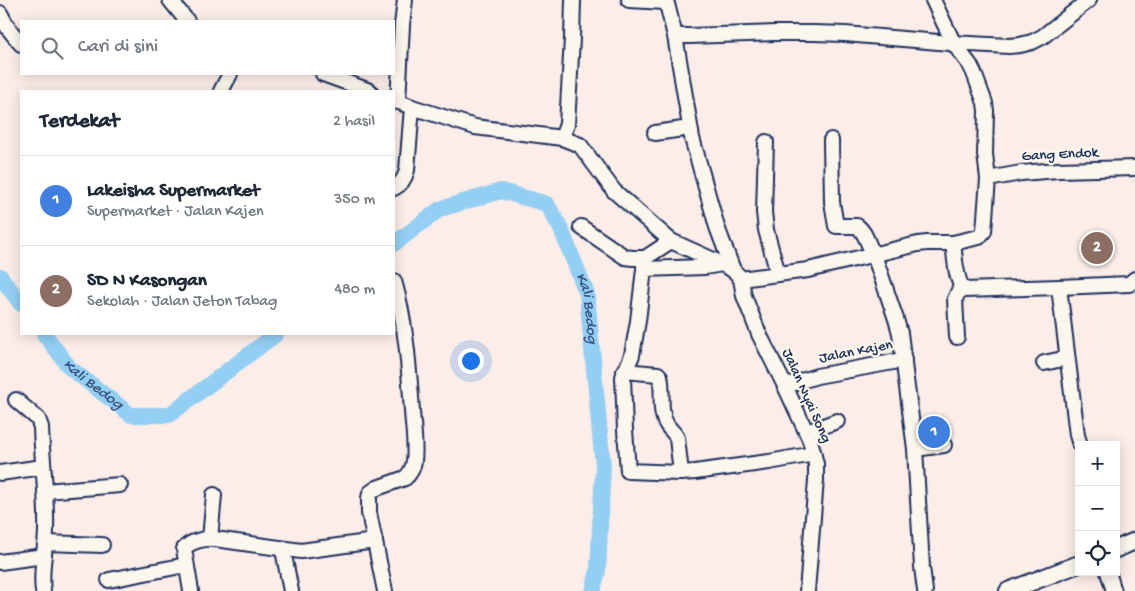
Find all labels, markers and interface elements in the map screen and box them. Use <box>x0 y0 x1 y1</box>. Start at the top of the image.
search box <box>20 20 395 75</box>
icon: search <box>38 34 66 62</box>
text: Cari di sini <box>78 36 158 59</box>
text: Terdekat <box>40 110 119 135</box>
text: 2 hasil <box>333 113 375 132</box>
street label: Gang Endok <box>1021 144 1100 166</box>
text: Lakeisha Supermarket <box>87 180 260 203</box>
text: 1 <box>53 191 59 210</box>
text: 350 m <box>334 191 375 210</box>
text: Supermarket · Jalan Kajen <box>87 203 264 222</box>
pin: 2 <box>1081 229 1113 267</box>
text: SD N Kasongan <box>87 270 207 293</box>
water label: Kali Bedog <box>570 270 601 346</box>
text: 2 <box>52 281 60 300</box>
text: 480 m <box>334 281 375 300</box>
text: Sekolah · Jalan Jeton Tabag <box>87 293 277 312</box>
street label: Jalan Kajen <box>818 336 894 368</box>
street label: Jalan Nyai Song <box>777 346 835 446</box>
your location <box>458 348 484 374</box>
water label: Kali Bedog <box>58 356 127 415</box>
pin: 1 <box>918 413 950 451</box>
map controls <box>1075 441 1120 576</box>
button: + <box>1075 441 1120 486</box>
button: − <box>1075 486 1120 531</box>
button: locate <box>1075 531 1120 576</box>

